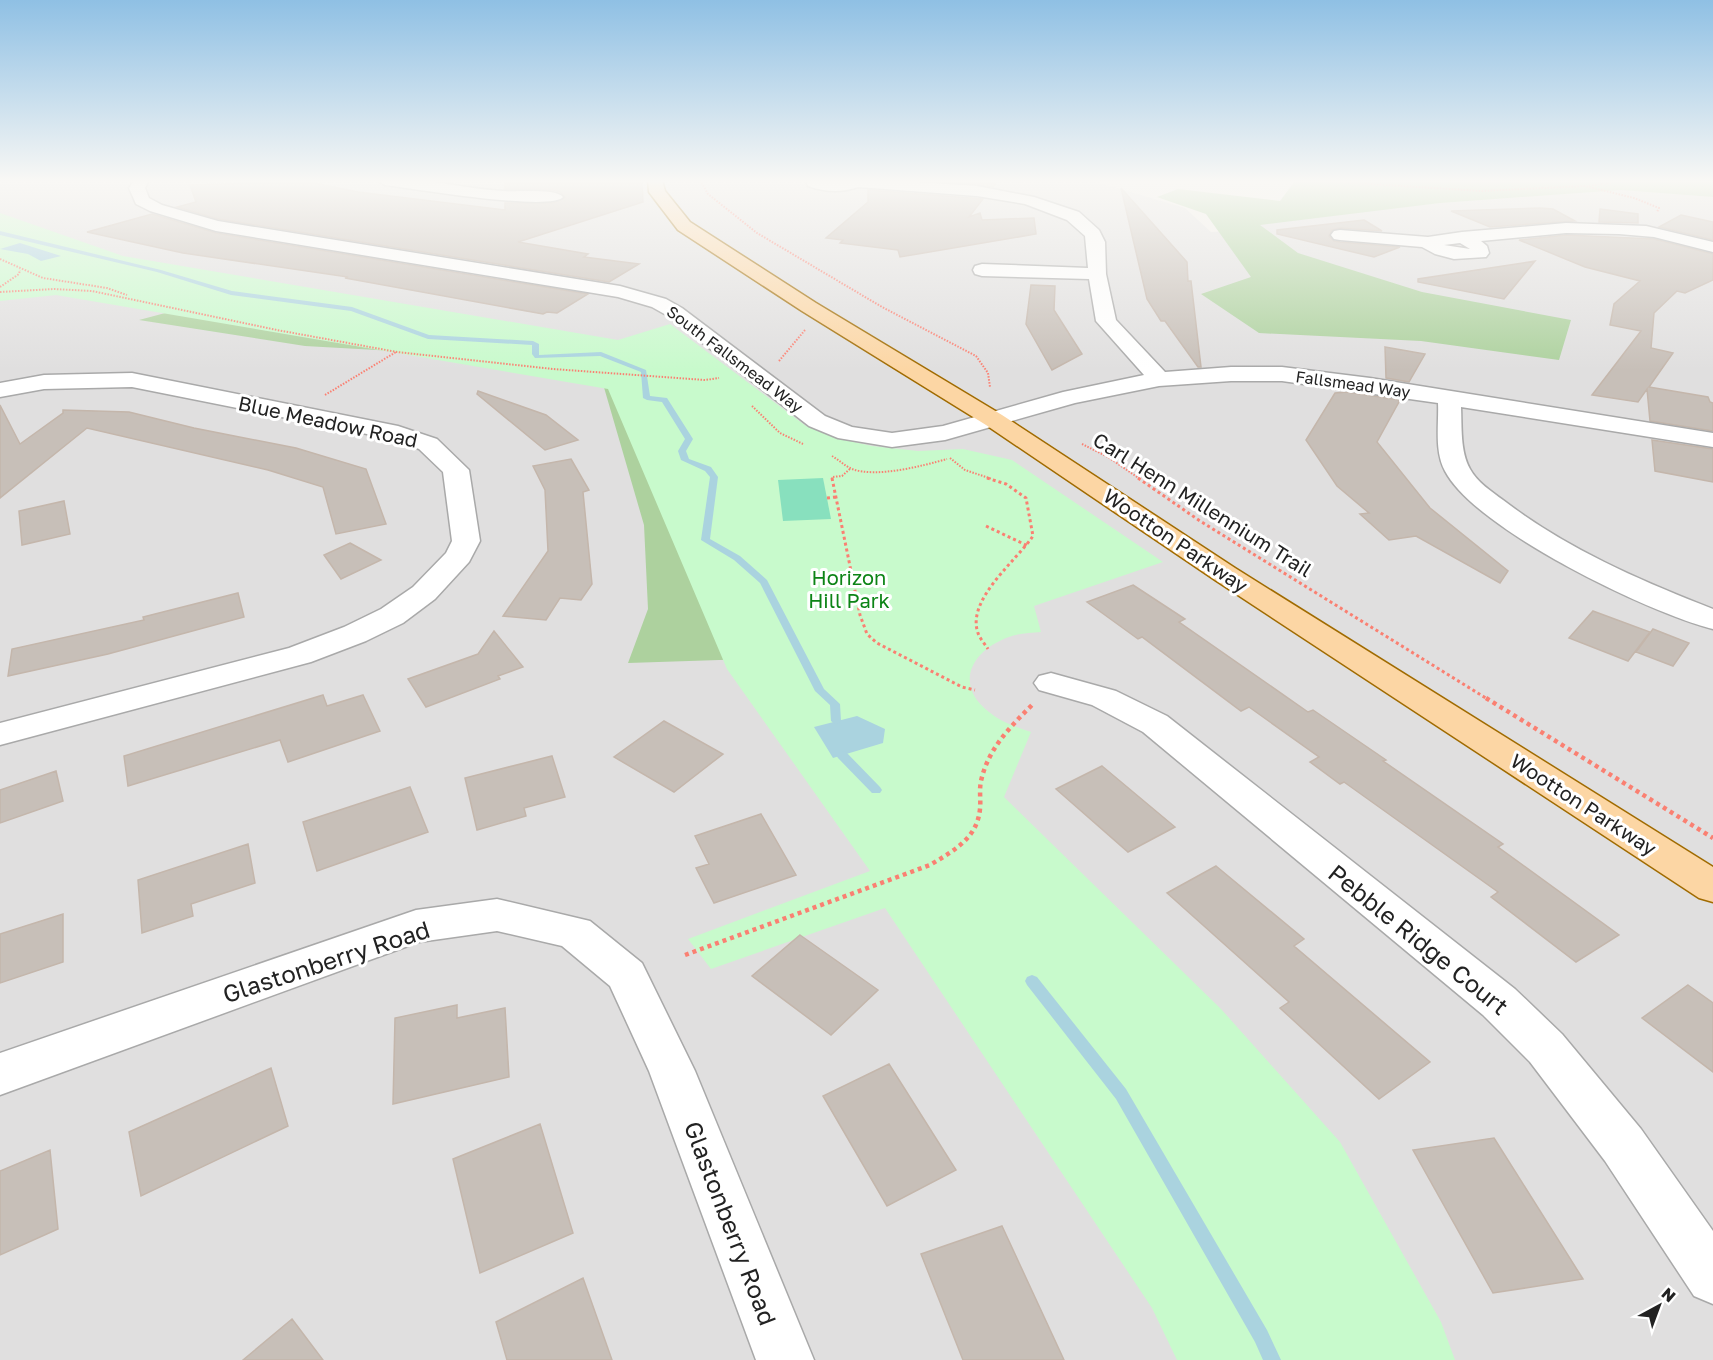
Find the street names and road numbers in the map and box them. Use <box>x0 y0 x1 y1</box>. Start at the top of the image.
street label: South Fallsmead Way <box>663 301 807 417</box>
street label: Fallsmead Way <box>1294 366 1412 402</box>
street label: Blue Meadow Road <box>236 390 420 452</box>
street label: Carl Henn Millennium Trail <box>1089 427 1317 581</box>
street label: Wootton Parkway <box>1099 483 1253 597</box>
street label: Wootton Parkway <box>1507 748 1661 860</box>
street label: Pebble Ridge Court <box>1323 858 1515 1020</box>
street label: Glastonberry Road <box>219 914 433 1008</box>
street label: Glastonberry Road <box>679 1117 783 1329</box>

